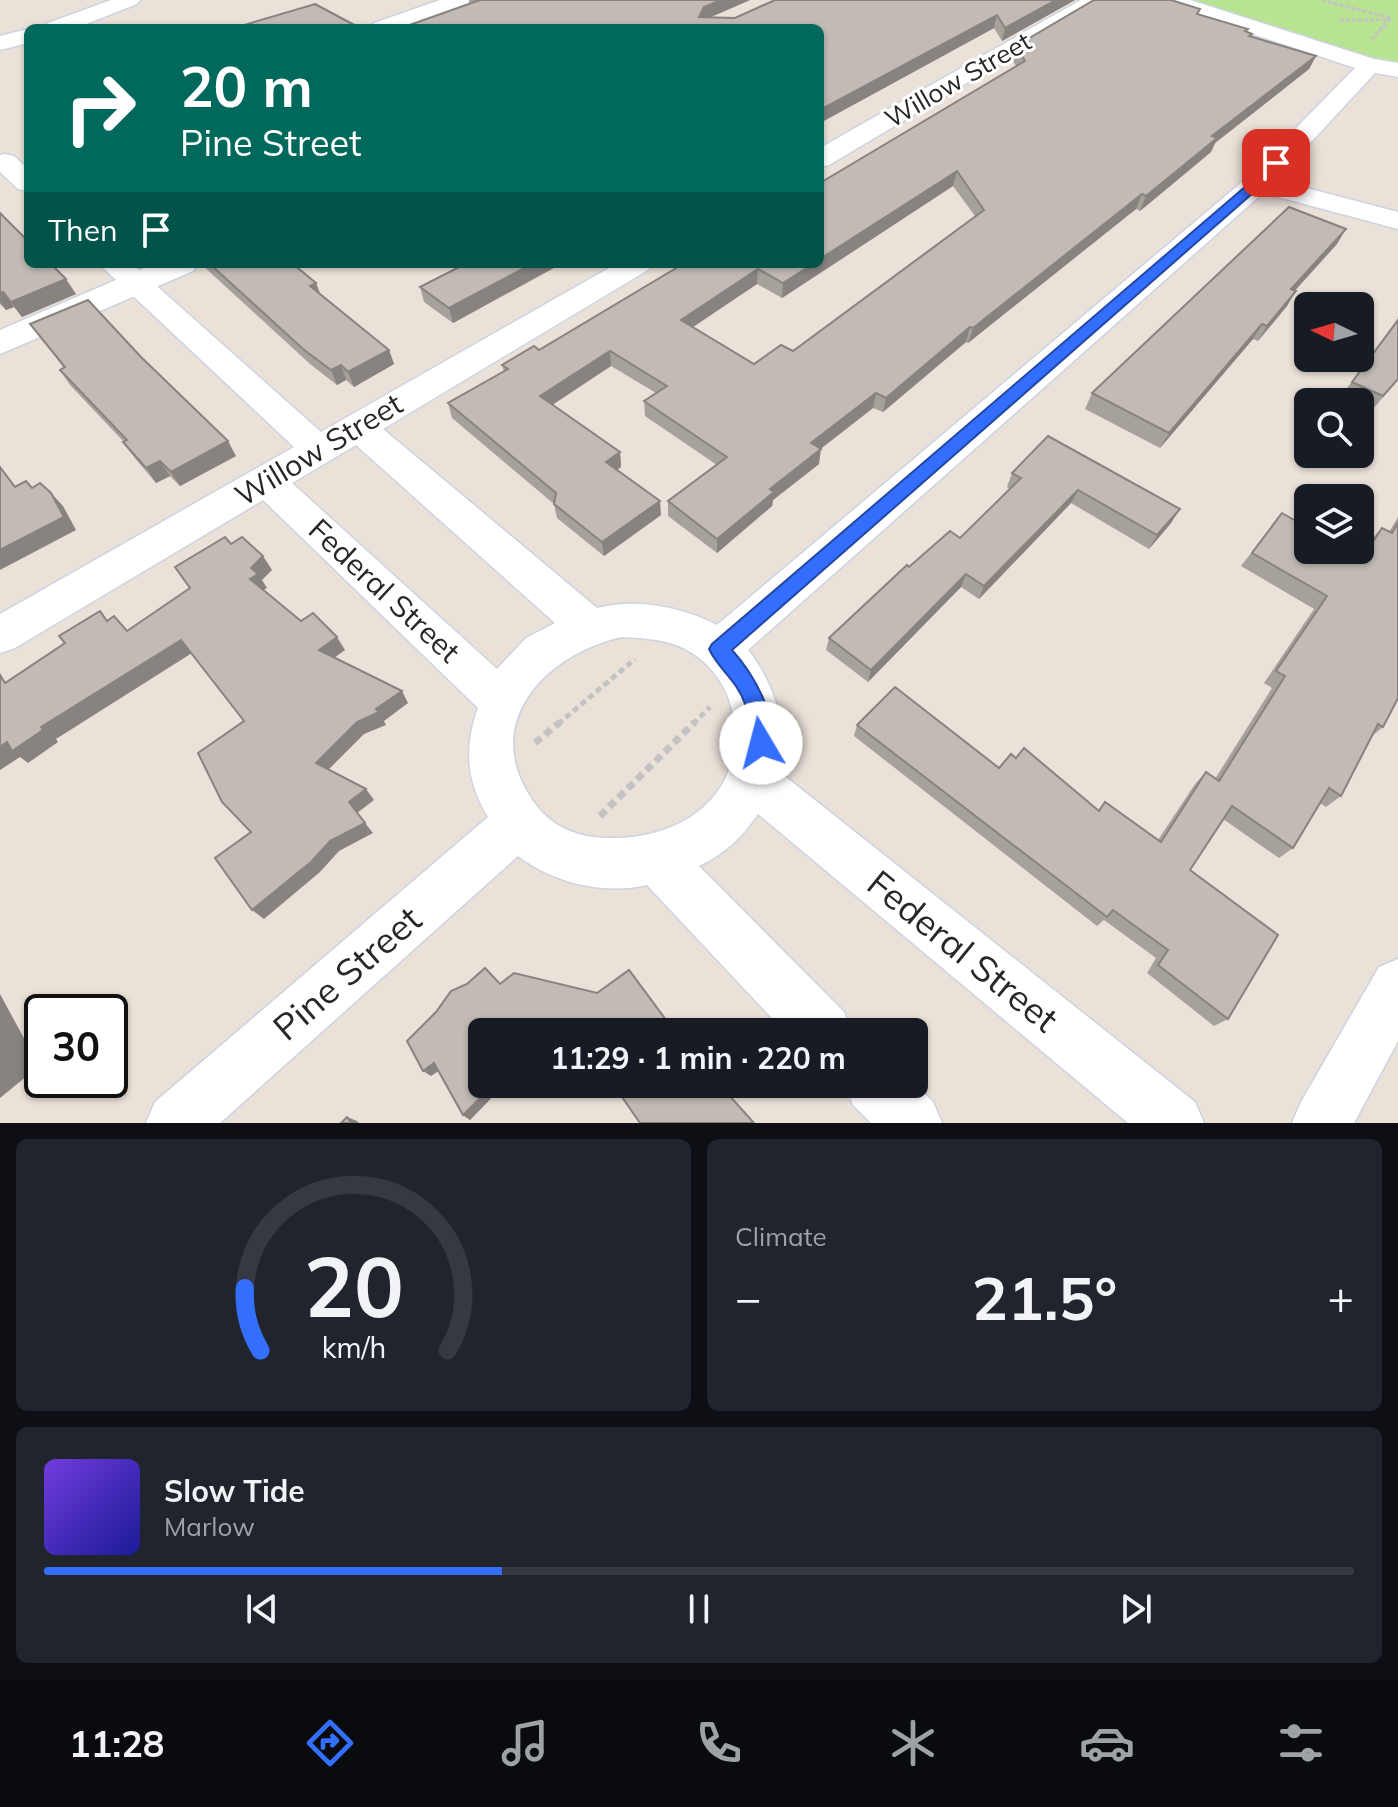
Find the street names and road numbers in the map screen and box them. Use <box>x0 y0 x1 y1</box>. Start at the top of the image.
street label: Willow Street <box>879 24 1037 135</box>
street label: Willow Street <box>228 384 409 514</box>
street label: Federal Street <box>301 510 468 670</box>
street label: Federal Street <box>859 860 1068 1041</box>
street label: Pine Street <box>263 896 430 1049</box>

